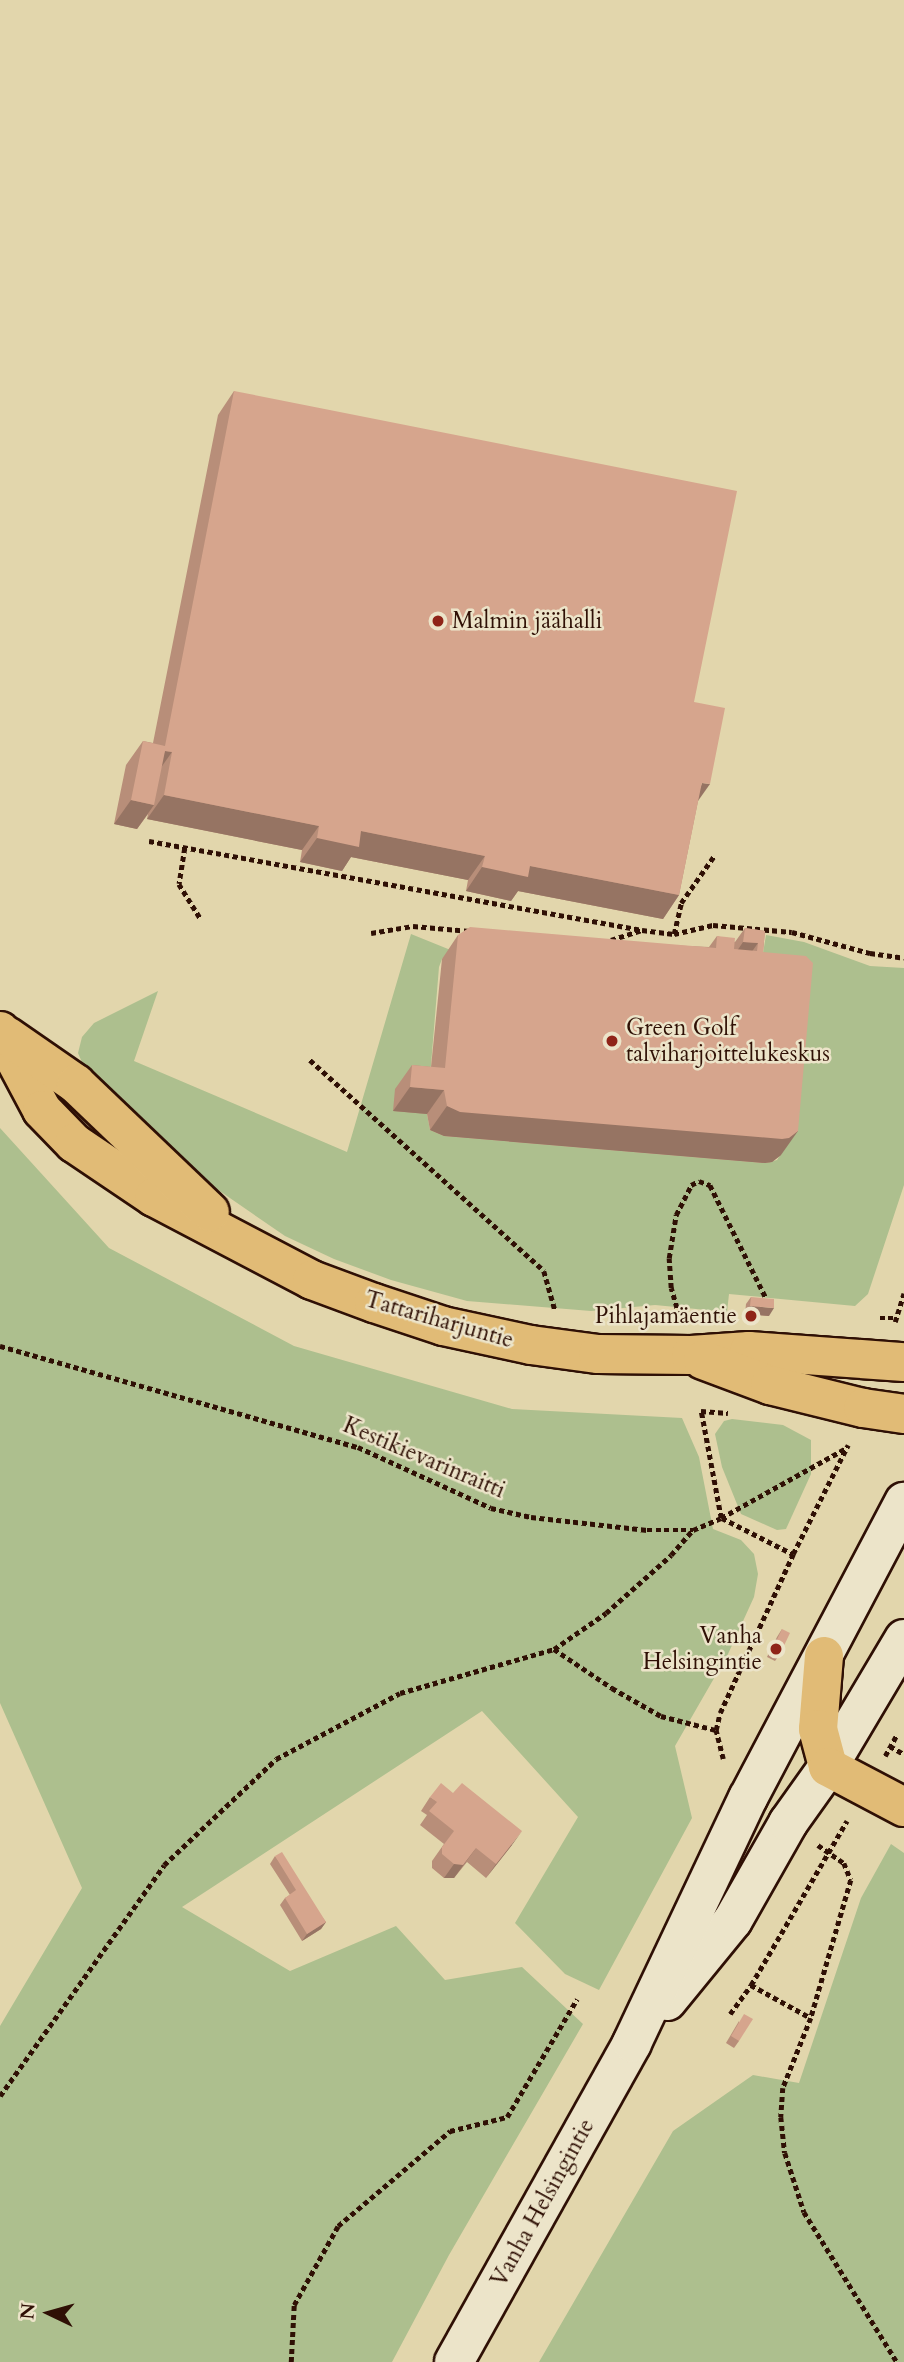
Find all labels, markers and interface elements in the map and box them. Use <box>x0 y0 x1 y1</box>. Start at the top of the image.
place label: Malmin jäähalli <box>452 607 602 635</box>
marker: Malmin jäähalli <box>430 613 446 629</box>
place label: Green Golf talviharjoittelukeskus <box>626 1014 830 1068</box>
marker: Green Golf talviharjoittelukeskus <box>604 1033 620 1049</box>
street label: Tattariharjuntie <box>361 1286 517 1354</box>
place label: Pihlajamäentie <box>595 1302 737 1330</box>
marker: Pihlajamäentie <box>743 1308 759 1324</box>
street label: Kestikievarinraitti <box>339 1411 509 1505</box>
place label: Vanha Helsingintie <box>643 1622 762 1676</box>
marker: Vanha Helsingintie <box>768 1641 784 1657</box>
street label: Vanha Helsingintie <box>485 2114 601 2292</box>
north arrow <box>14 2278 84 2348</box>
text: N <box>14 2302 42 2321</box>

